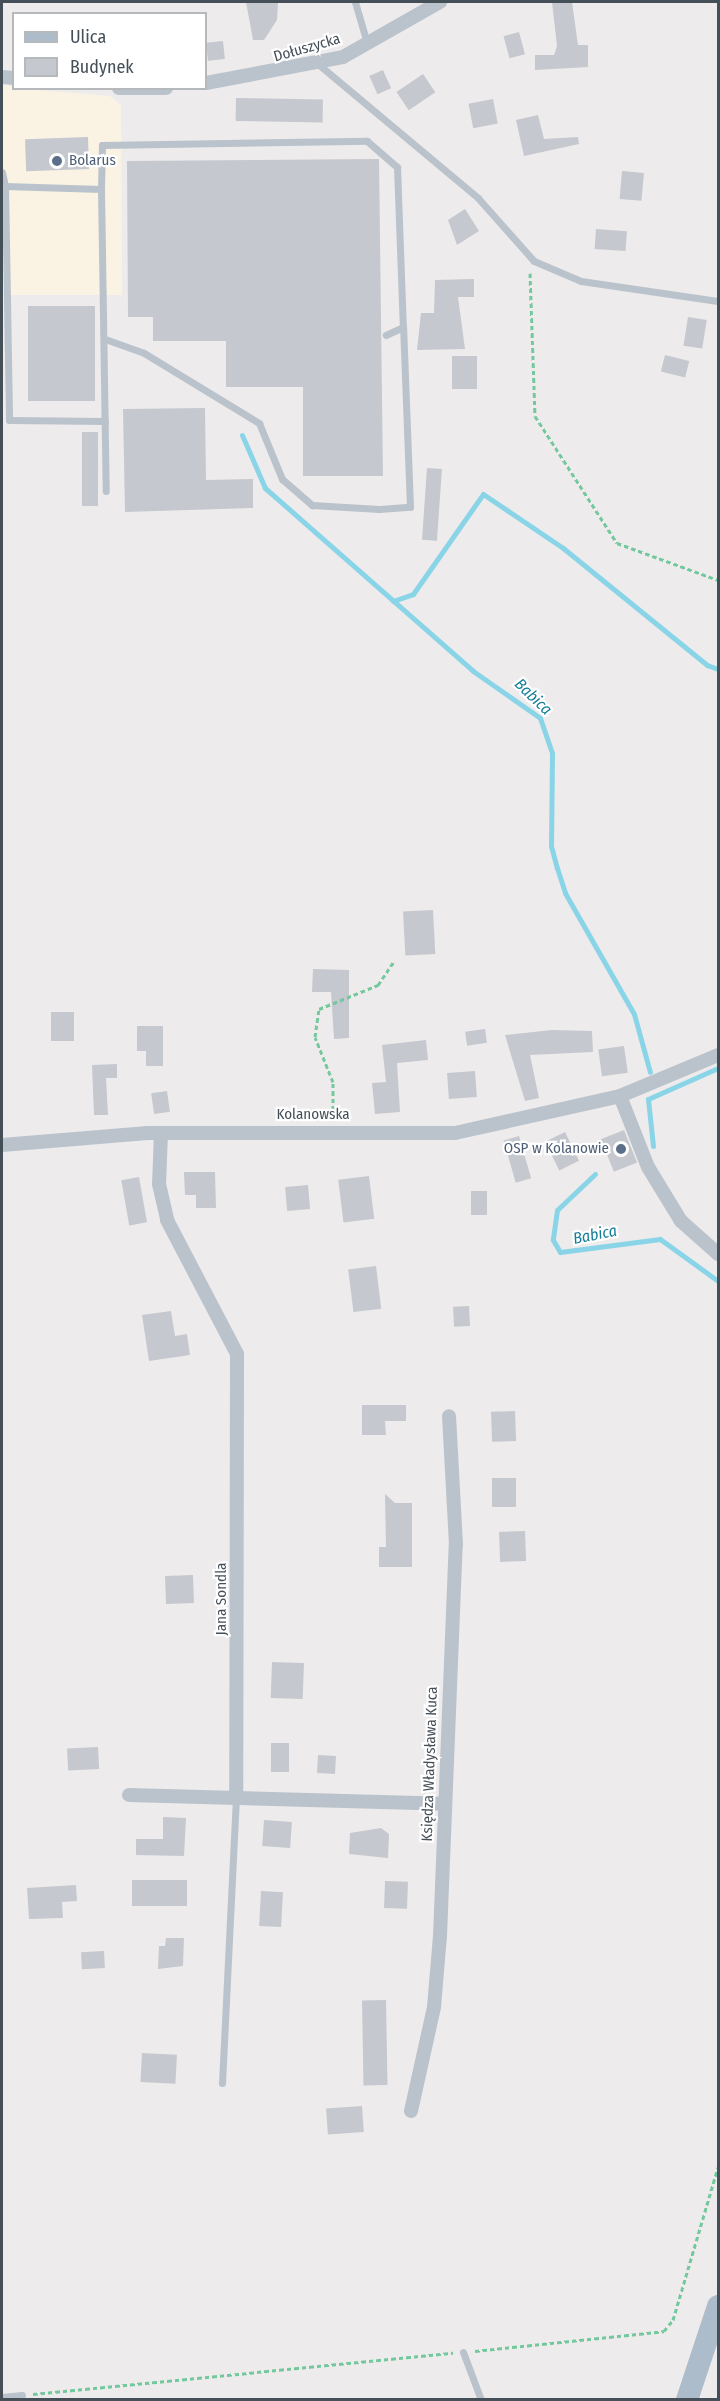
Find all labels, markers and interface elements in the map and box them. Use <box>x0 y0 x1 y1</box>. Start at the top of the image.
legend <box>12 12 207 90</box>
text: Ulica <box>70 26 106 48</box>
street label: Dołuszycka <box>272 30 342 66</box>
text: Budynek <box>70 56 134 78</box>
place label: Bolarus <box>69 152 116 170</box>
marker: Bolarus <box>50 154 64 168</box>
water label: Babica <box>510 675 556 719</box>
street label: Kolanowska <box>277 1106 349 1124</box>
place label: OSP w Kolanowie <box>504 1140 609 1158</box>
marker: OSP w Kolanowie <box>614 1142 628 1156</box>
water label: Babica <box>571 1221 619 1249</box>
street label: Jana Sondla <box>213 1563 231 1635</box>
street label: Księdza Władysława Kuca <box>418 1686 442 1842</box>

